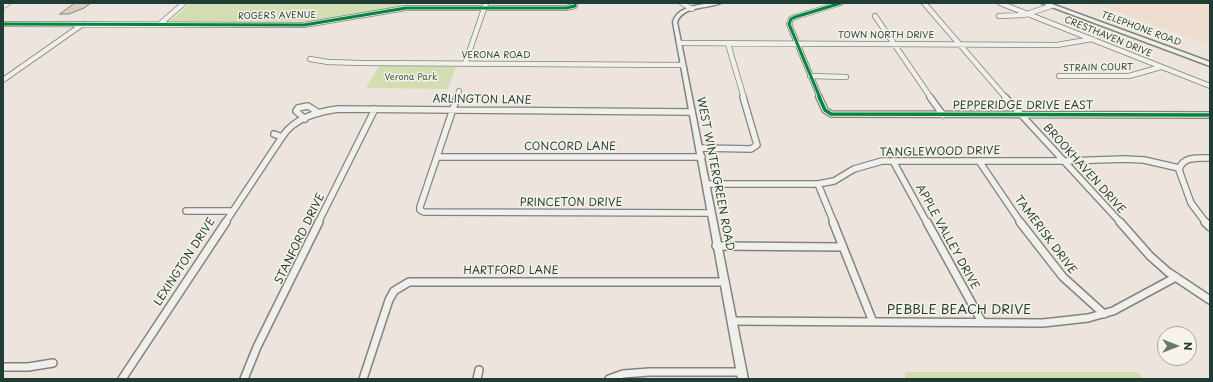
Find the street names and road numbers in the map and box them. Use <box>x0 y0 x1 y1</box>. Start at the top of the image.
street label: TELEPHONE ROAD <box>1100 9 1182 49</box>
street label: ROGERS AVENUE <box>238 10 316 22</box>
street label: CRESTHAVEN DRIVE <box>1063 14 1153 60</box>
street label: TOWN NORTH DRIVE <box>838 31 934 41</box>
street label: VERONA ROAD <box>462 51 530 61</box>
street label: STRAIN COURT <box>1063 62 1133 74</box>
street label: ARLINGTON LANE <box>432 93 532 107</box>
street label: WEST WINTERGREEN ROAD <box>694 96 736 252</box>
street label: PEPPERIDGE DRIVE EAST <box>953 99 1093 113</box>
street label: BROOKHAVEN DRIVE <box>1040 121 1128 217</box>
street label: CONCORD LANE <box>524 140 616 154</box>
street label: TANGLEWOOD DRIVE <box>879 144 1001 160</box>
street label: APPLE VALLEY DRIVE <box>913 182 981 292</box>
street label: STANFORD DRIVE <box>272 191 328 287</box>
street label: TAMERISK DRIVE <box>1011 193 1079 277</box>
street label: PRINCETON DRIVE <box>520 196 622 210</box>
street label: LEXINGTON DRIVE <box>152 216 218 308</box>
street label: HARTFORD LANE <box>463 264 559 278</box>
street label: PEBBLE BEACH DRIVE <box>887 302 1031 318</box>

